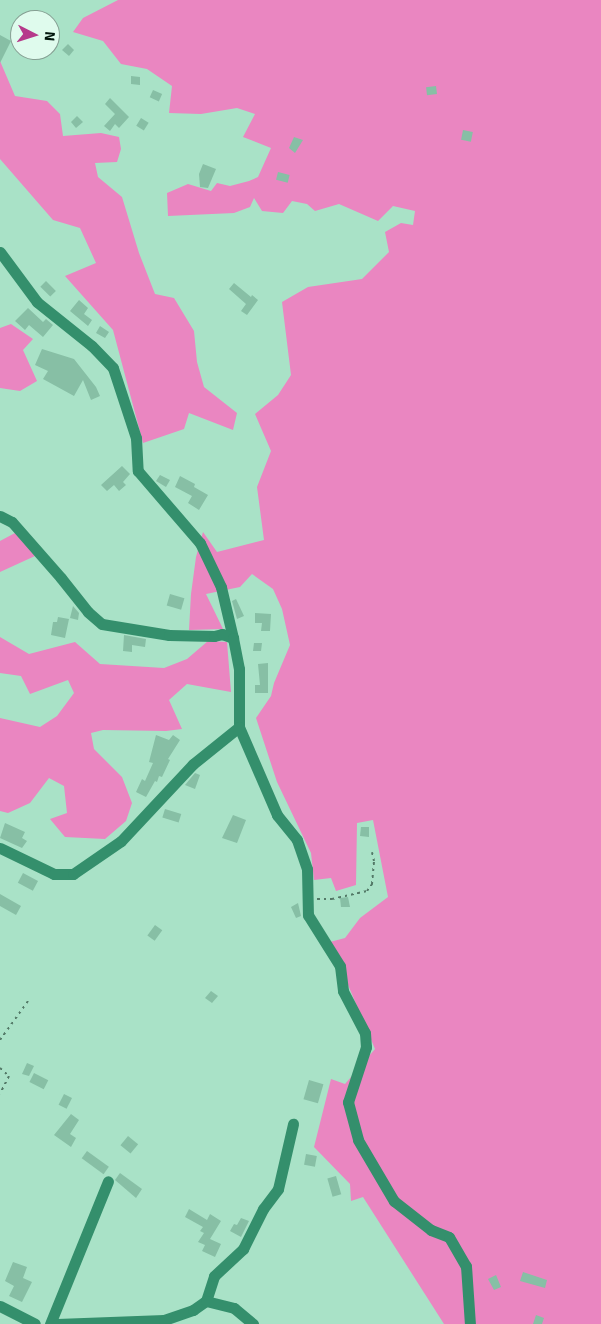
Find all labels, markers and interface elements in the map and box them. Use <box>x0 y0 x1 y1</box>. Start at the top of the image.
north arrow <box>10 10 60 60</box>
text: N <box>41 31 58 42</box>

